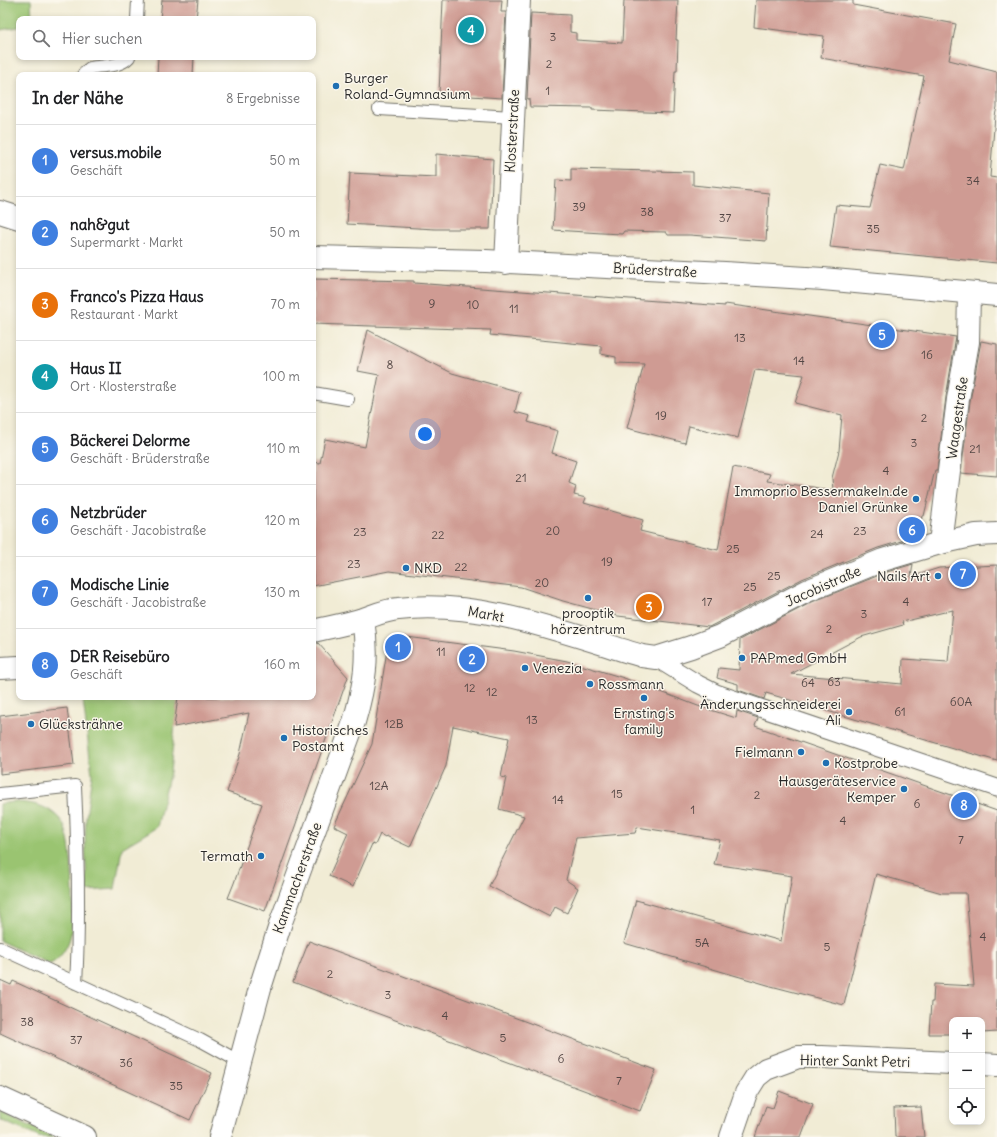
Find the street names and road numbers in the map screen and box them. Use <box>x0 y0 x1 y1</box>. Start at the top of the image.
street label: Klosterstraße <box>501 89 523 173</box>
street label: Brüderstraße <box>612 259 698 281</box>
street label: Waagestraße <box>942 375 972 461</box>
street label: Jacobistraße <box>783 561 863 611</box>
street label: Markt <box>466 602 506 626</box>
street label: Kammacherstraße <box>268 820 326 936</box>
street label: Hinter Sankt Petri <box>800 1051 910 1071</box>

